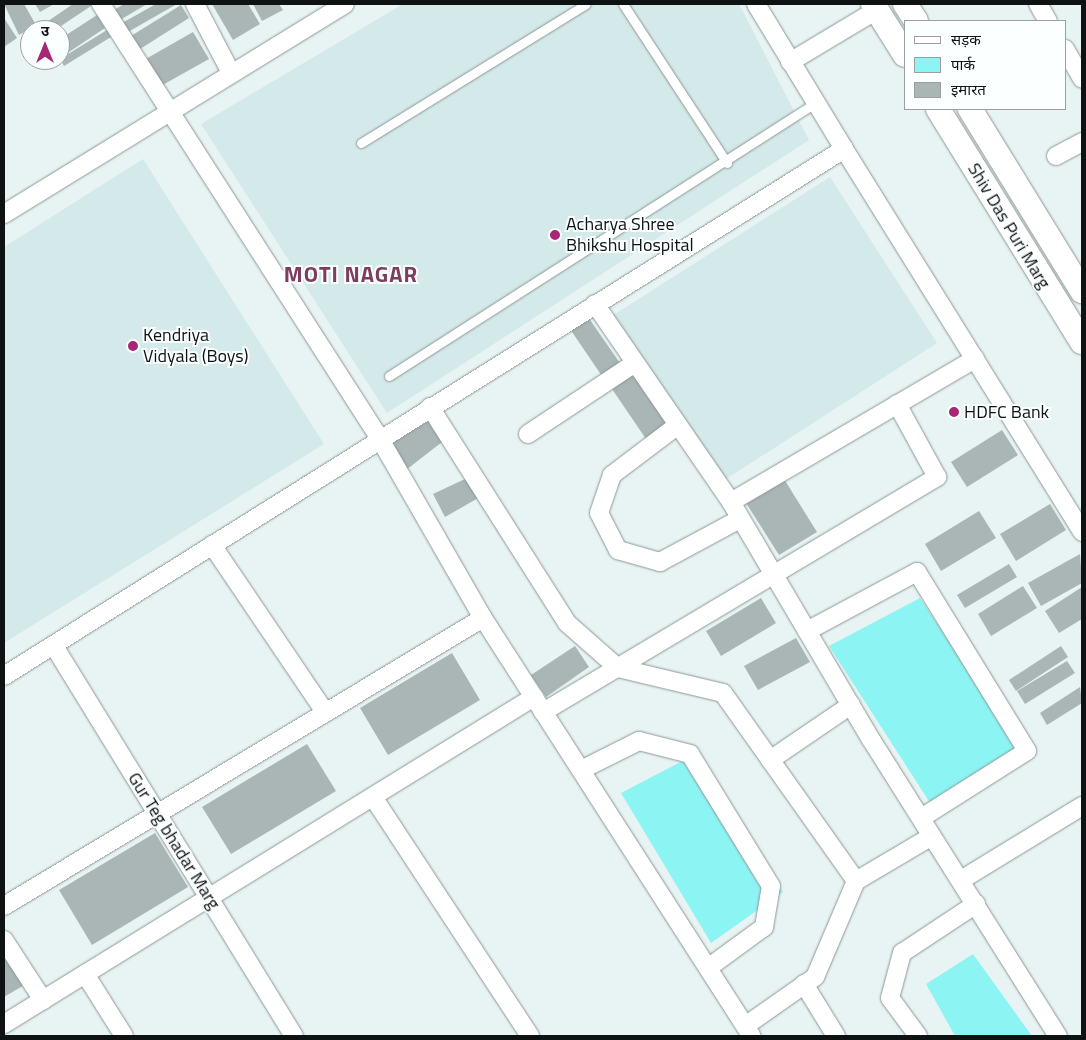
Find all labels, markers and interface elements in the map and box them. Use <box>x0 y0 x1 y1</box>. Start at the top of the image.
north arrow <box>20 20 70 70</box>
text: उ <box>41 20 49 41</box>
legend <box>904 20 1066 110</box>
text: सड़क <box>951 28 981 51</box>
text: पार्क <box>951 53 975 76</box>
text: इमारत <box>951 78 986 101</box>
street label: Shiv Das Puri Marg <box>963 159 1055 293</box>
place label: Acharya Shree Bhikshu Hospital <box>566 214 694 256</box>
marker: Acharya Shree Bhikshu Hospital <box>548 228 562 242</box>
district label: MOTI NAGAR <box>283 262 419 288</box>
place label: Kendriya Vidyala (Boys) <box>143 325 248 368</box>
marker: Kendriya Vidyala (Boys) <box>127 340 139 352</box>
place label: HDFC Bank <box>964 401 1049 423</box>
marker: HDFC Bank <box>948 406 960 418</box>
street label: Gur Teg bhadar Marg <box>123 769 225 913</box>

